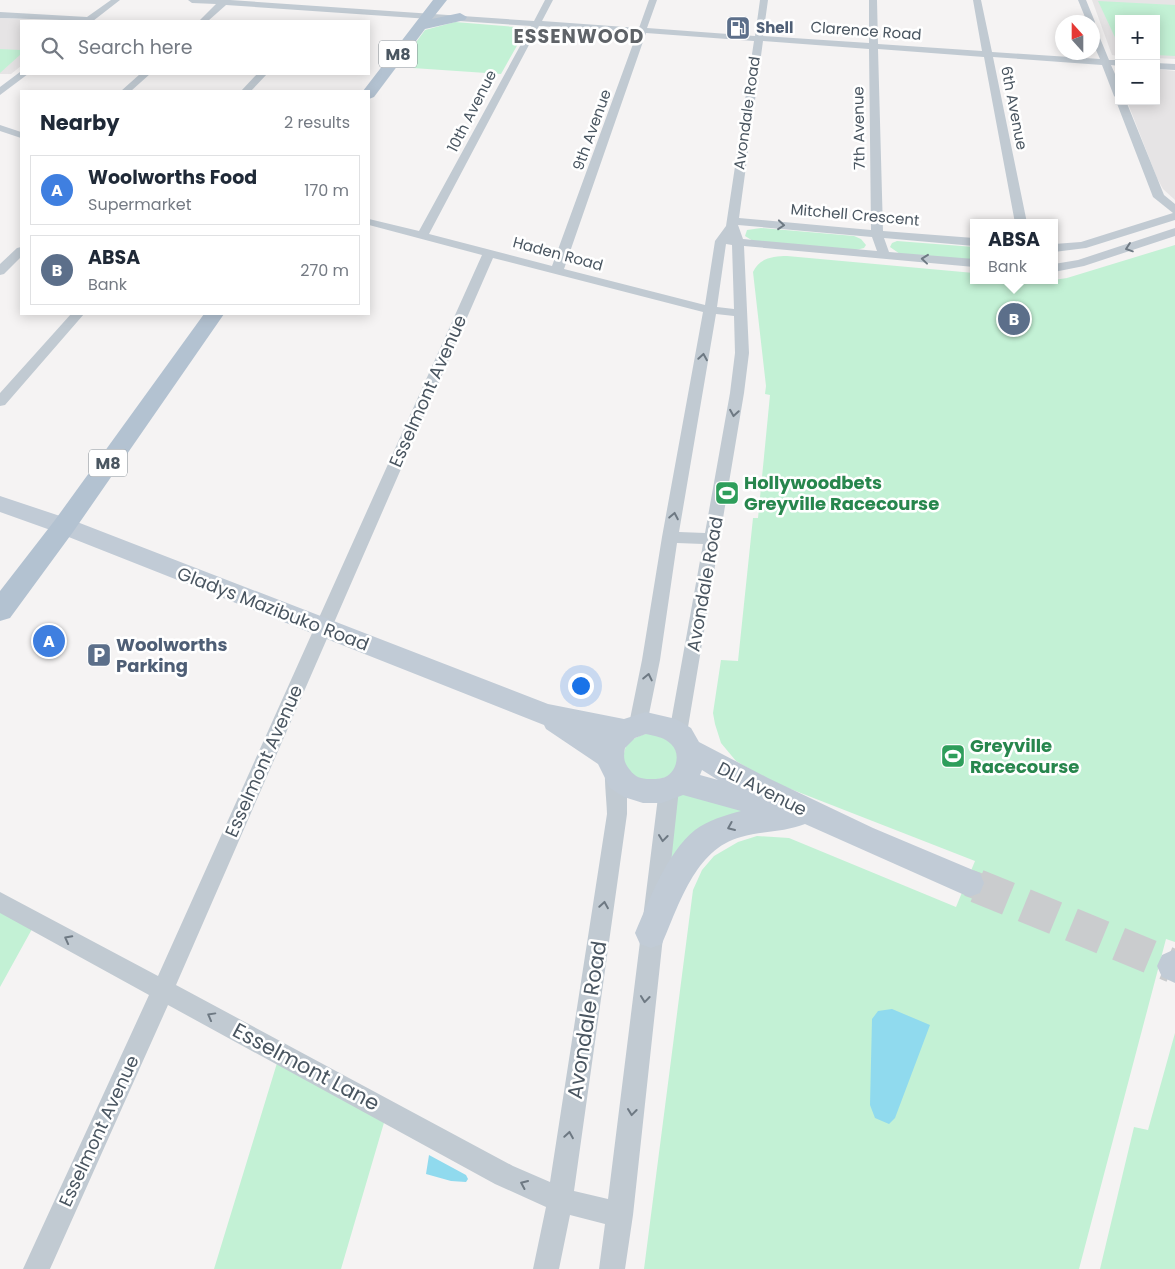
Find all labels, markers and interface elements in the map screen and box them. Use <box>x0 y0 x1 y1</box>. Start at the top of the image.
fuel station icon: Shell <box>725 15 751 41</box>
north arrow <box>1055 15 1100 60</box>
map controls <box>1115 15 1160 105</box>
button: + <box>1115 15 1160 60</box>
street label: Clarence Road <box>810 16 922 45</box>
place label: Shell <box>756 17 793 38</box>
search box <box>20 20 370 75</box>
district label: ESSENWOOD <box>514 23 644 50</box>
icon: search <box>38 34 66 62</box>
text: Search here <box>78 34 192 61</box>
road number: M8 <box>379 41 417 68</box>
street label: Avondale Road <box>728 55 765 171</box>
button: − <box>1115 60 1160 105</box>
street label: 6th Avenue <box>996 64 1033 152</box>
street label: 10th Avenue <box>442 66 501 155</box>
street label: 9th Avenue <box>567 86 616 173</box>
street label: 7th Avenue <box>847 86 870 170</box>
text: Nearby <box>40 108 120 137</box>
text: 2 results <box>284 111 350 134</box>
text: Woolworths Food <box>88 164 257 191</box>
text: A <box>51 179 63 202</box>
text: 170 m <box>304 179 349 202</box>
text: Supermarket <box>88 193 192 216</box>
street label: Mitchell Crescent <box>790 198 920 231</box>
one-way arrow <box>777 219 785 230</box>
popup <box>970 219 1058 284</box>
text: ABSA <box>988 226 1040 253</box>
street label: Haden Road <box>511 231 606 276</box>
one-way arrow <box>1125 242 1134 252</box>
text: ABSA <box>88 244 140 271</box>
one-way arrow <box>921 253 929 264</box>
text: Bank <box>988 255 1027 278</box>
text: B <box>52 259 62 282</box>
text: 270 m <box>300 259 349 282</box>
text: Bank <box>88 273 127 296</box>
pin: B <box>998 300 1030 338</box>
street label: Esselmont Avenue <box>383 311 472 471</box>
one-way arrow <box>698 352 708 361</box>
one-way arrow <box>729 409 739 418</box>
road number: M8 <box>89 449 127 476</box>
place label: Hollywoodbets Greyville Racecourse <box>744 470 939 516</box>
sports icon: Hollywoodbets Greyville Racecourse <box>714 480 740 506</box>
one-way arrow <box>668 512 679 521</box>
street label: Avondale Road <box>680 514 729 653</box>
street label: Gladys Mazibuko Road <box>174 560 373 657</box>
pin: A <box>33 622 65 660</box>
place label: Woolworths Parking <box>116 632 227 678</box>
parking icon: Woolworths Parking <box>86 642 112 668</box>
one-way arrow <box>642 672 652 681</box>
your location <box>568 673 594 699</box>
street label: Esselmont Avenue <box>219 681 308 841</box>
place label: Greyville Racecourse <box>970 733 1079 779</box>
sports icon: Greyville Racecourse <box>940 743 966 769</box>
street label: DLI Avenue <box>713 755 811 822</box>
one-way arrow <box>727 821 736 832</box>
one-way arrow <box>658 834 669 842</box>
one-way arrow <box>598 901 609 909</box>
one-way arrow <box>64 935 73 945</box>
street label: Avondale Road <box>560 939 613 1101</box>
one-way arrow <box>640 995 651 1003</box>
one-way arrow <box>207 1012 216 1022</box>
street label: Esselmont Lane <box>228 1016 385 1117</box>
street label: Esselmont Avenue <box>53 1051 145 1210</box>
one-way arrow <box>627 1108 638 1116</box>
one-way arrow <box>564 1130 574 1139</box>
one-way arrow <box>520 1179 529 1190</box>

